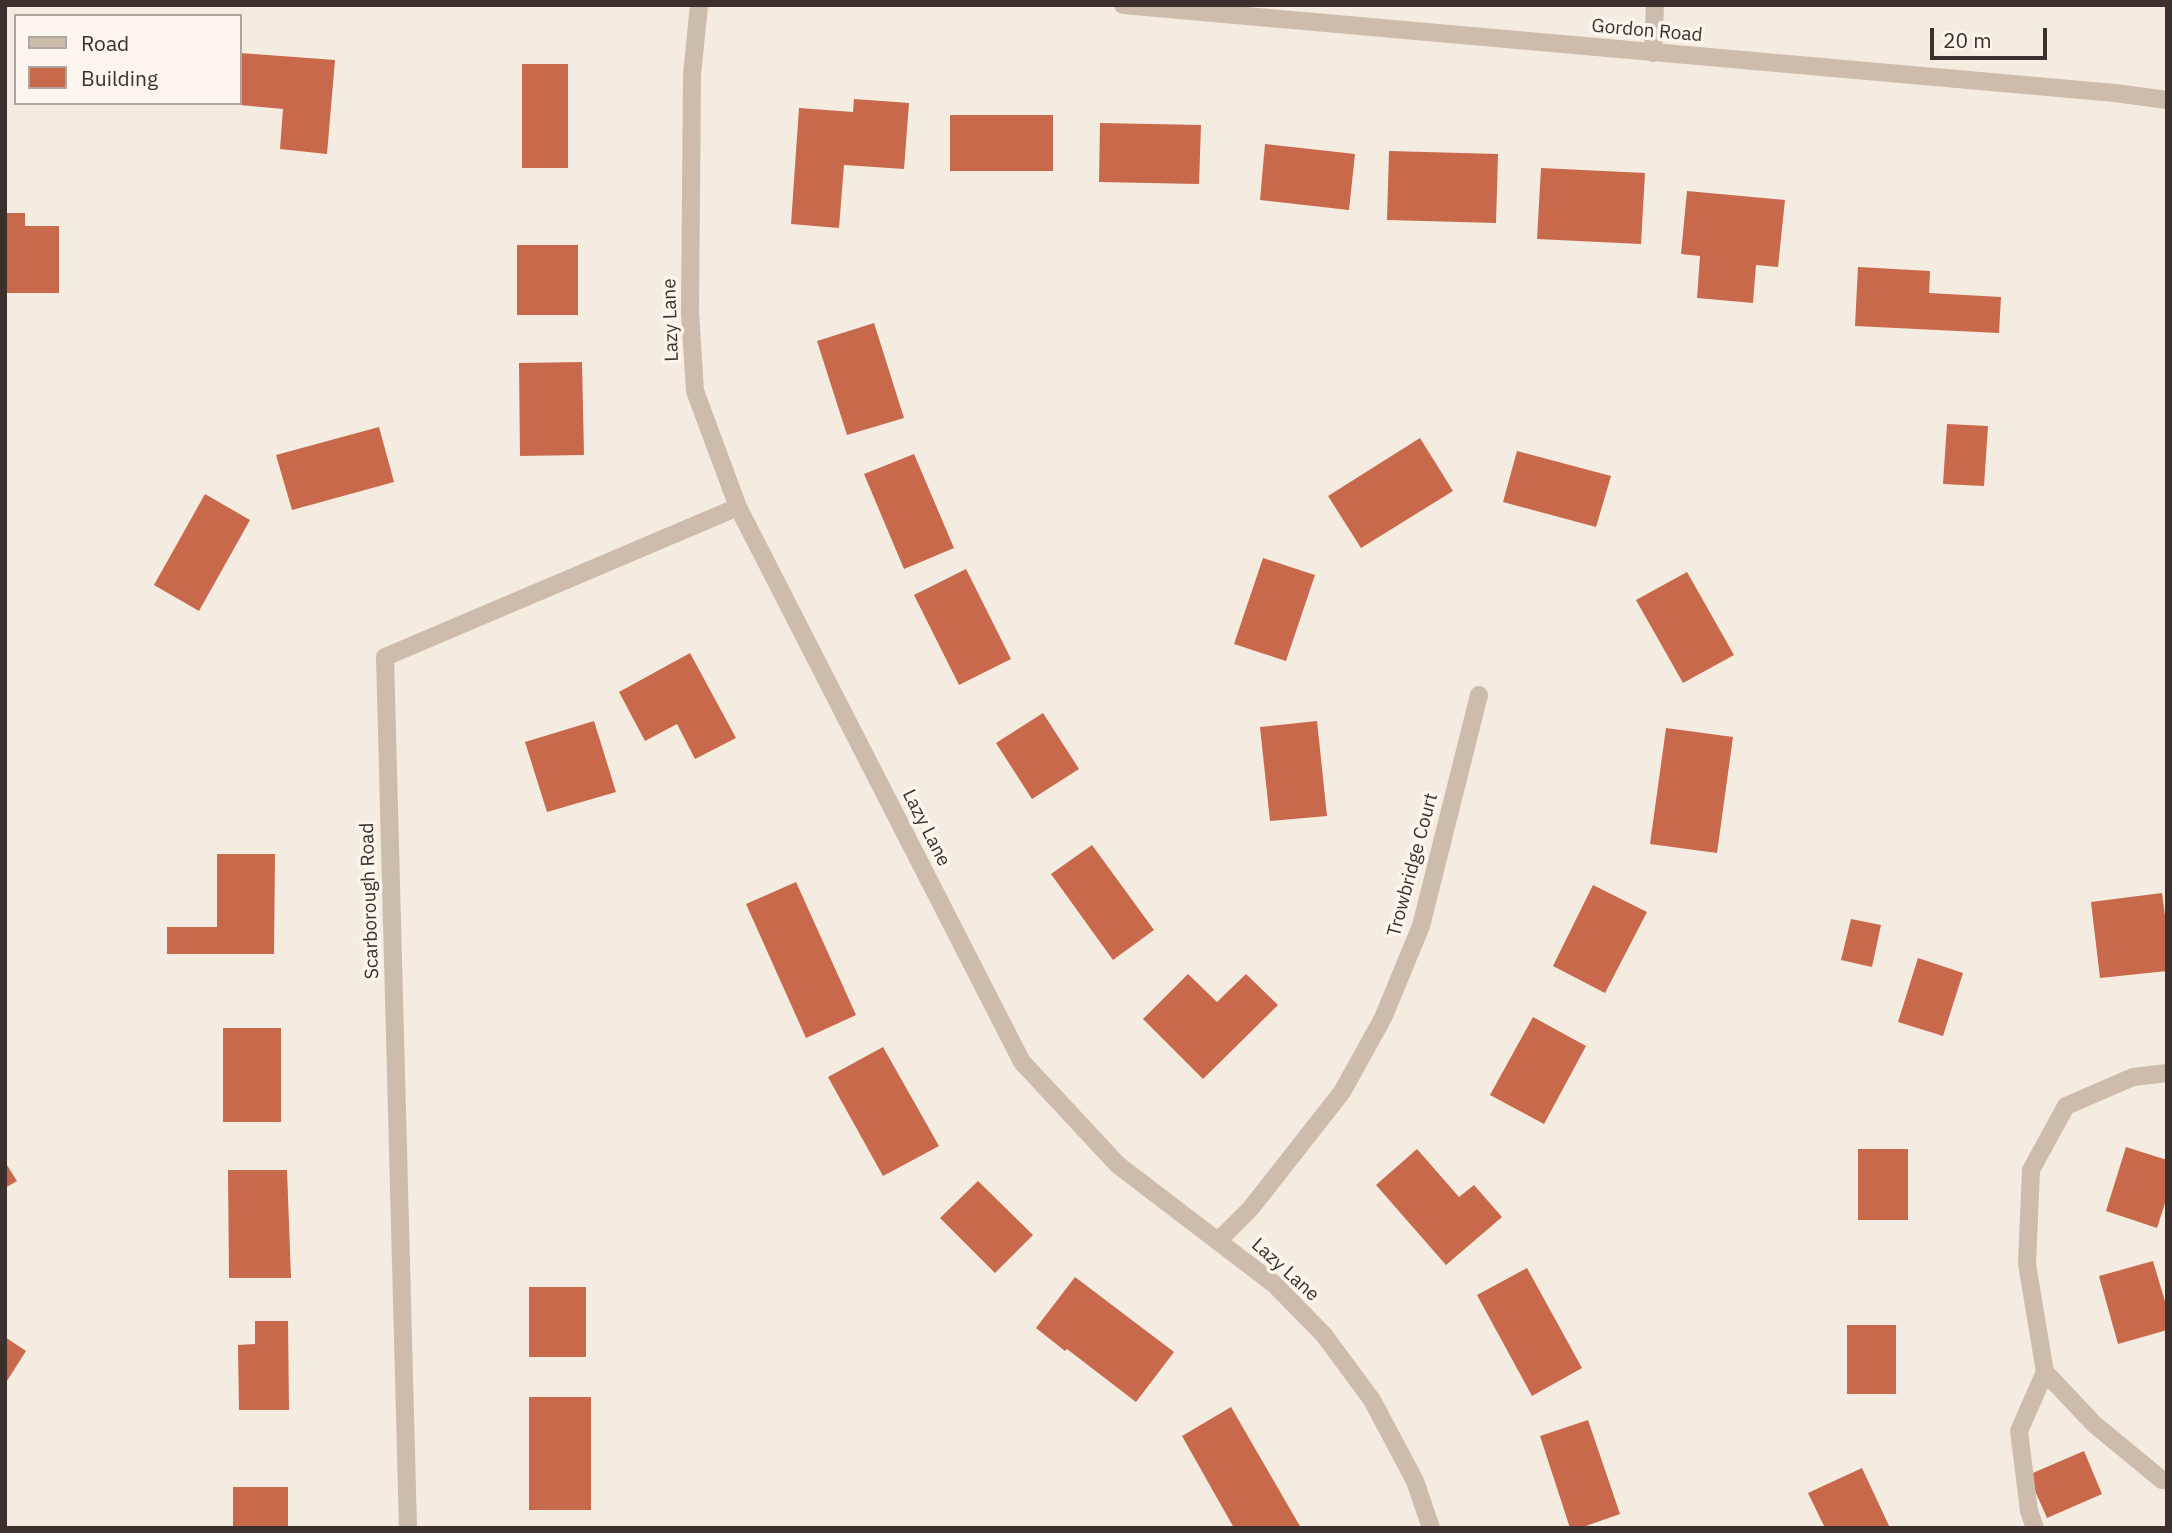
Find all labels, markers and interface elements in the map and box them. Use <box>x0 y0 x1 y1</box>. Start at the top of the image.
legend <box>14 14 242 105</box>
scale bar <box>1934 14 2051 58</box>
street label: Gordon Road <box>1591 15 1703 47</box>
text: 20 m <box>1943 26 1992 54</box>
text: Road <box>81 29 129 57</box>
text: Building <box>81 64 158 92</box>
street label: Lazy Lane <box>658 278 684 362</box>
street label: Lazy Lane <box>897 786 955 870</box>
street label: Trowbridge Court <box>1383 791 1443 939</box>
street label: Scarborough Road <box>356 822 384 980</box>
street label: Lazy Lane <box>1246 1234 1324 1306</box>

